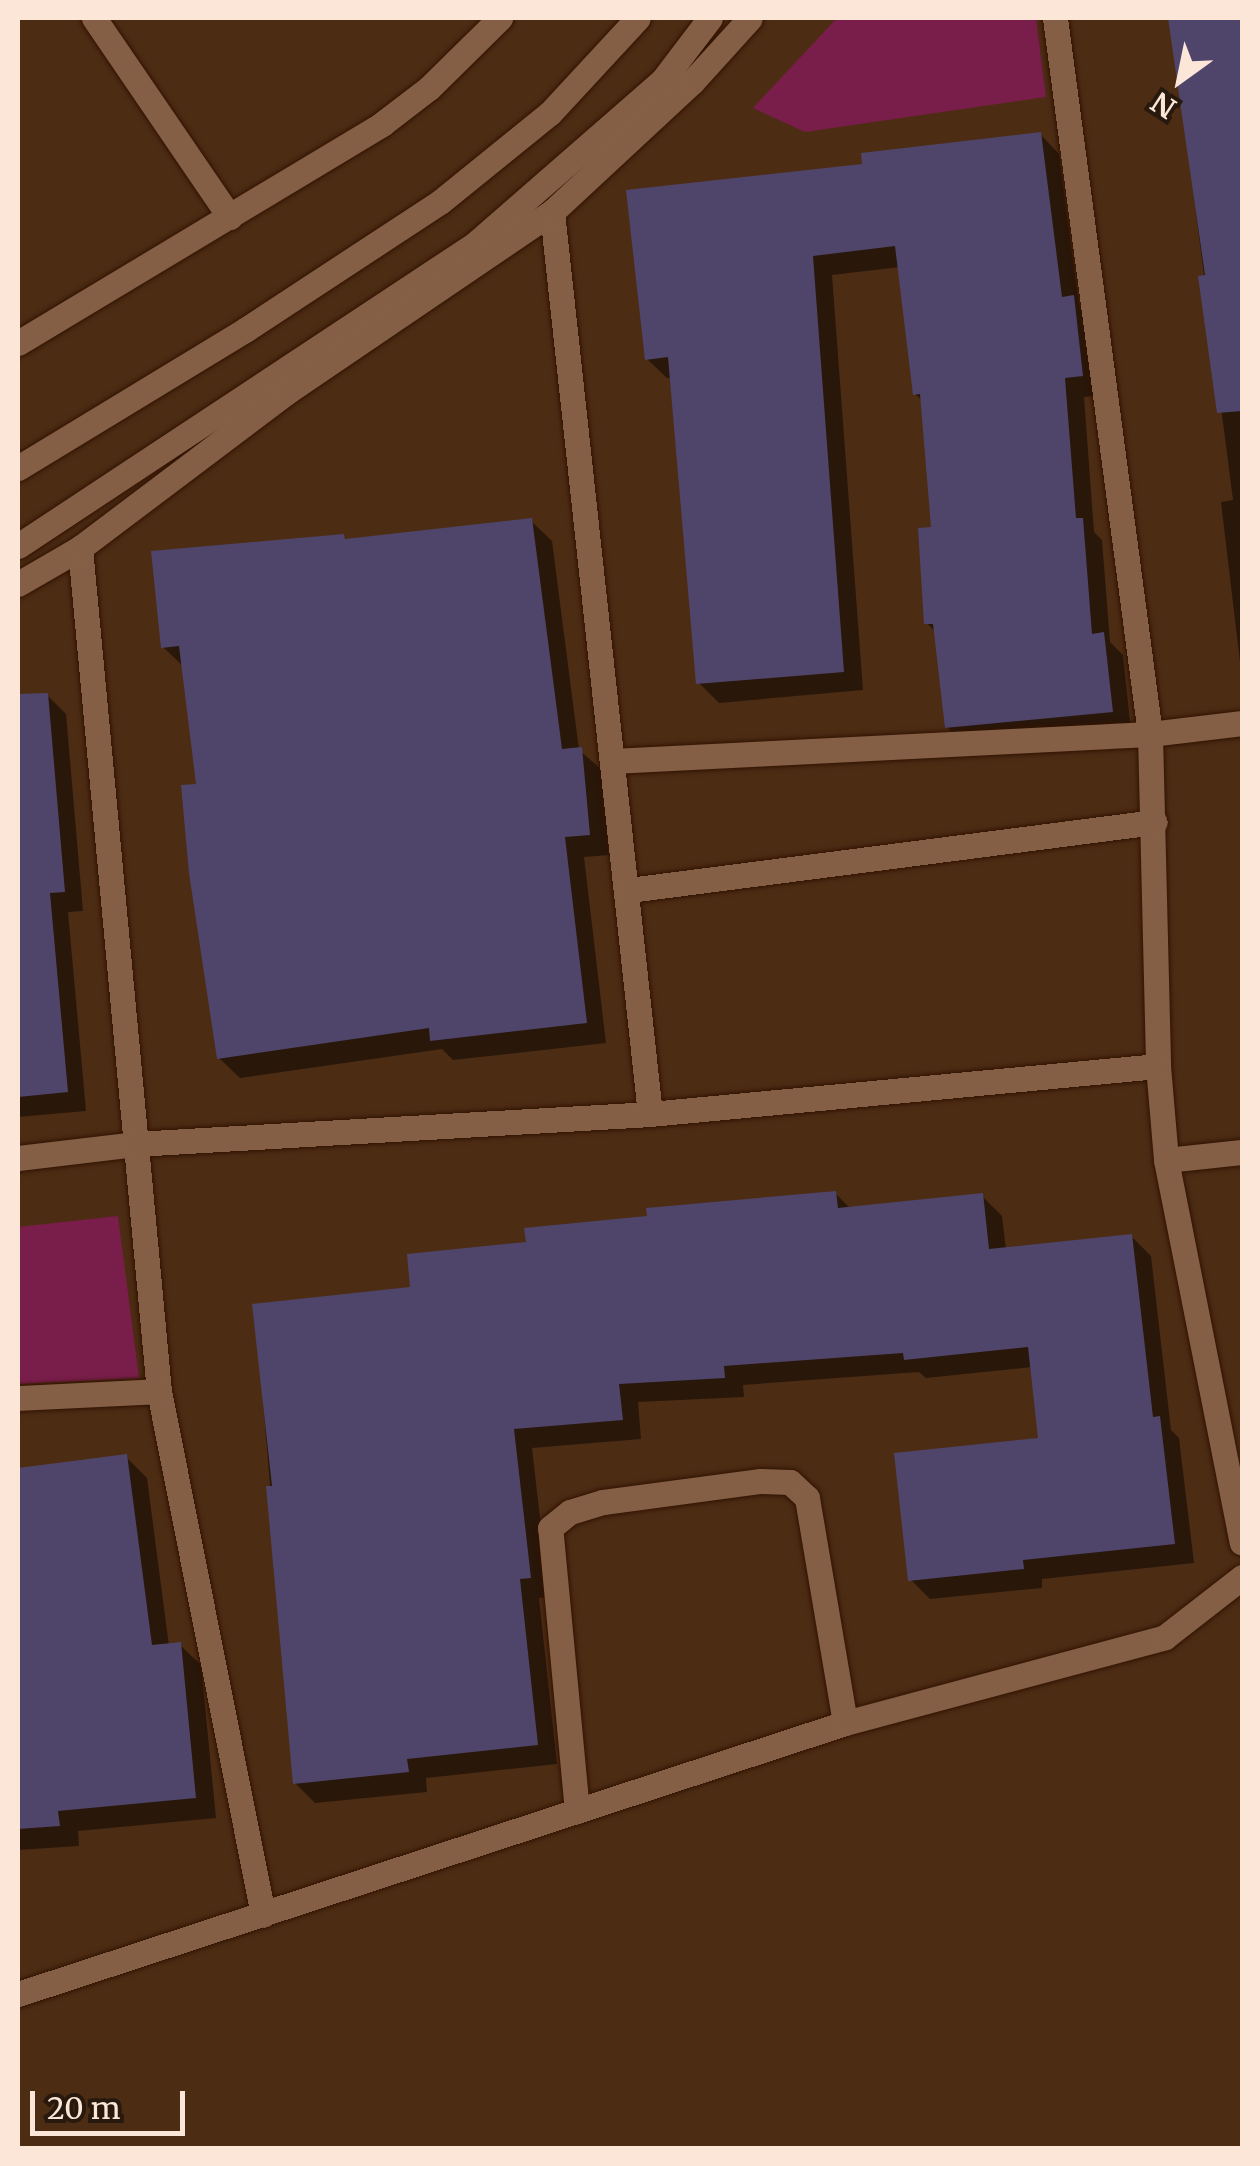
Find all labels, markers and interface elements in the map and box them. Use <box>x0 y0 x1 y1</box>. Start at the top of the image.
north arrow <box>1130 30 1230 130</box>
text: N <box>1145 84 1183 126</box>
scale bar <box>35 2071 190 2133</box>
text: 20 m <box>47 2089 120 2127</box>

